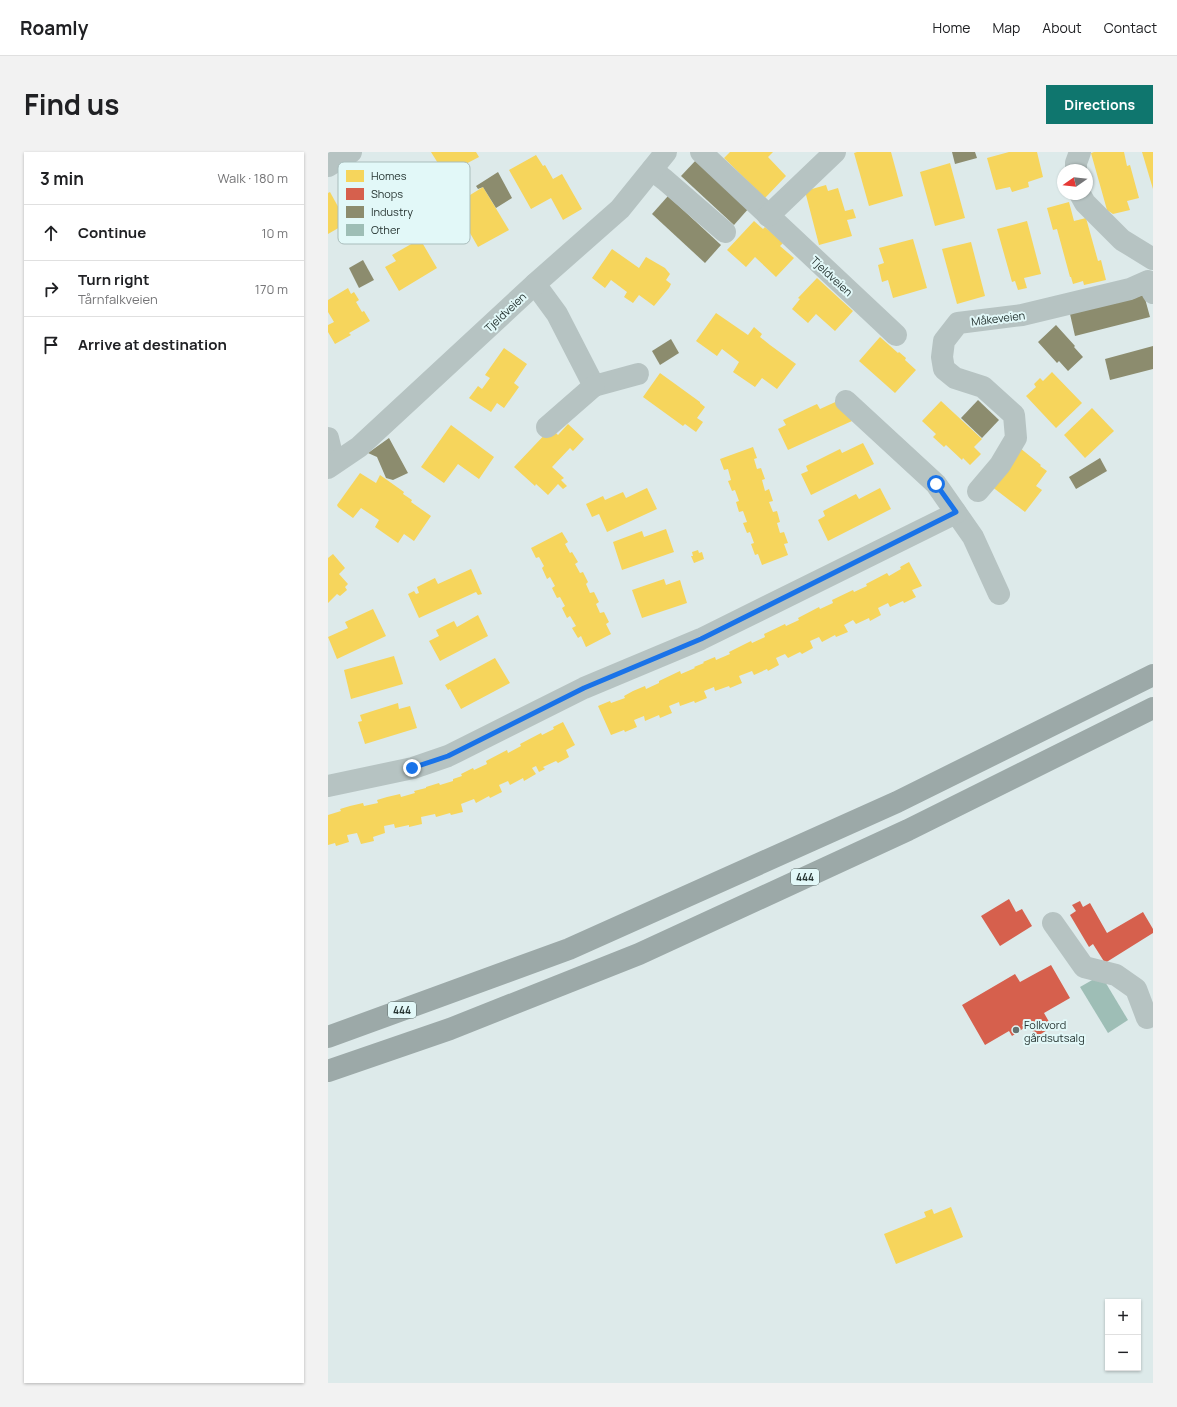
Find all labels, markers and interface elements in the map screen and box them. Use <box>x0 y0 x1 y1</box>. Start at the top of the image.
text: Roamly <box>20 15 88 41</box>
text: Home <box>933 18 970 37</box>
text: Map <box>992 18 1020 37</box>
text: About <box>1042 18 1082 37</box>
text: Contact <box>1104 18 1157 37</box>
text: Find us <box>24 85 119 123</box>
button: Directions <box>1046 85 1153 124</box>
legend <box>338 162 470 244</box>
north arrow <box>1057 164 1093 200</box>
text: 3 min <box>40 167 84 190</box>
text: Homes <box>371 168 407 183</box>
text: Walk · 180 m <box>217 169 288 187</box>
text: Shops <box>371 186 403 201</box>
text: Industry <box>371 204 413 219</box>
icon: ahead <box>40 222 62 244</box>
text: Continue <box>78 222 146 243</box>
text: Other <box>371 222 400 237</box>
text: 10 m <box>261 224 288 242</box>
street label: Tjeldveien <box>808 253 856 299</box>
text: Turn right <box>78 269 149 290</box>
icon: right <box>40 278 62 300</box>
text: 170 m <box>255 280 288 298</box>
street label: Tjeldveien <box>481 289 529 335</box>
text: Tårnfalkveien <box>78 290 158 308</box>
street label: Måkeveien <box>970 307 1026 329</box>
icon: arrive <box>40 334 62 356</box>
text: Arrive at destination <box>78 334 227 355</box>
route start <box>927 475 945 493</box>
route end <box>403 759 421 777</box>
road number: 444 <box>791 869 819 885</box>
road number: 444 <box>388 1002 416 1018</box>
place label: Folkvord gårdsutsalg <box>1024 1017 1085 1045</box>
marker: Folkvord gårdsutsalg <box>1011 1025 1021 1035</box>
map controls <box>1105 1299 1141 1371</box>
button: + <box>1105 1299 1141 1335</box>
button: − <box>1105 1335 1141 1371</box>

